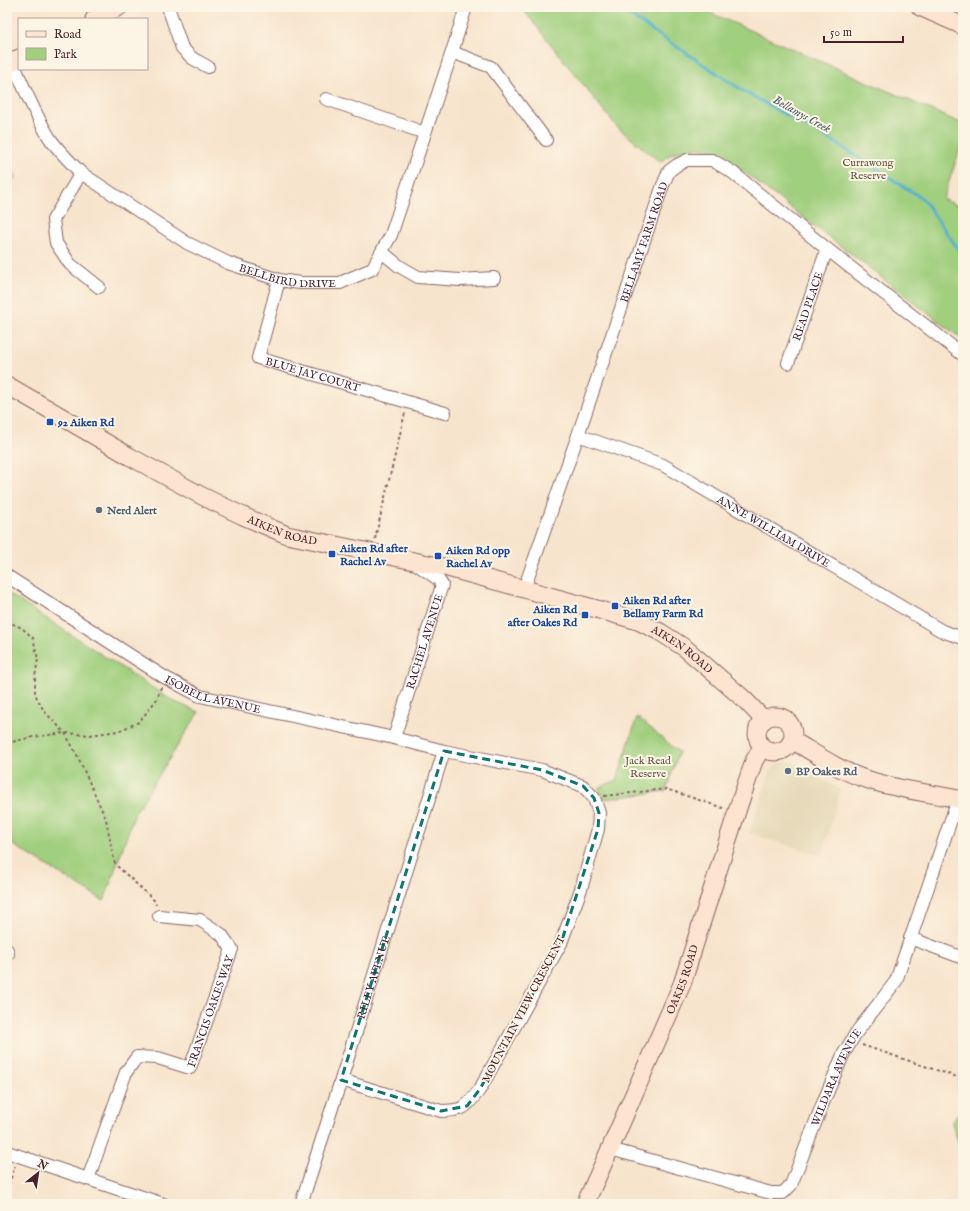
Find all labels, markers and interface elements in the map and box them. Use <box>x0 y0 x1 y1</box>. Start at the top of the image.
legend <box>18 18 148 70</box>
scale bar <box>824 18 903 44</box>
text: 50 m <box>830 25 852 40</box>
text: Road <box>54 27 82 42</box>
text: Park <box>54 47 77 62</box>
water label: Bellamys Creek <box>770 92 833 136</box>
park label: Currawong Reserve <box>842 156 895 183</box>
street label: BELLAMY FARM ROAD <box>618 180 672 305</box>
street label: BELLBIRD DRIVE <box>237 261 336 291</box>
street label: READ PLACE <box>790 270 827 343</box>
street label: BLUE JAY COURT <box>264 355 362 396</box>
place label: 92 Aiken Rd <box>57 416 115 430</box>
marker: 92 Aiken Rd <box>45 417 55 427</box>
street label: ANNE WILLIAM DRIVE <box>713 492 833 571</box>
place label: Nerd Alert <box>106 504 157 518</box>
marker: Nerd Alert <box>94 505 104 515</box>
street label: AIKEN ROAD <box>244 512 318 549</box>
place label: Aiken Rd after Rachel Av <box>339 542 409 569</box>
place label: Aiken Rd opp Rachel Av <box>445 544 510 571</box>
marker: Aiken Rd after Rachel Av <box>327 549 337 559</box>
marker: Aiken Rd opp Rachel Av <box>433 551 443 561</box>
street label: RACHEL AVENUE <box>404 592 447 691</box>
place label: Aiken Rd after Bellamy Farm Rd <box>622 594 704 621</box>
marker: Aiken Rd after Bellamy Farm Rd <box>610 601 620 611</box>
place label: Aiken Rd after Oakes Rd <box>508 603 578 630</box>
marker: Aiken Rd after Oakes Rd <box>580 610 590 620</box>
street label: AIKEN ROAD <box>648 622 715 677</box>
street label: ISOBELL AVENUE <box>162 673 262 717</box>
park label: Jack Read Reserve <box>623 754 671 781</box>
place label: BP Oakes Rd <box>796 765 858 779</box>
marker: BP Oakes Rd <box>783 766 793 776</box>
street label: MOUNTAIN VIEW CRESCENT <box>479 933 569 1085</box>
street label: RILEY AVENUE <box>355 934 394 1021</box>
street label: OAKES ROAD <box>664 943 702 1017</box>
street label: FRANCIS OAKES WAY <box>185 953 237 1069</box>
street label: WILDARA AVENUE <box>809 1026 865 1128</box>
north arrow <box>18 1153 58 1193</box>
text: N <box>34 1156 51 1174</box>

